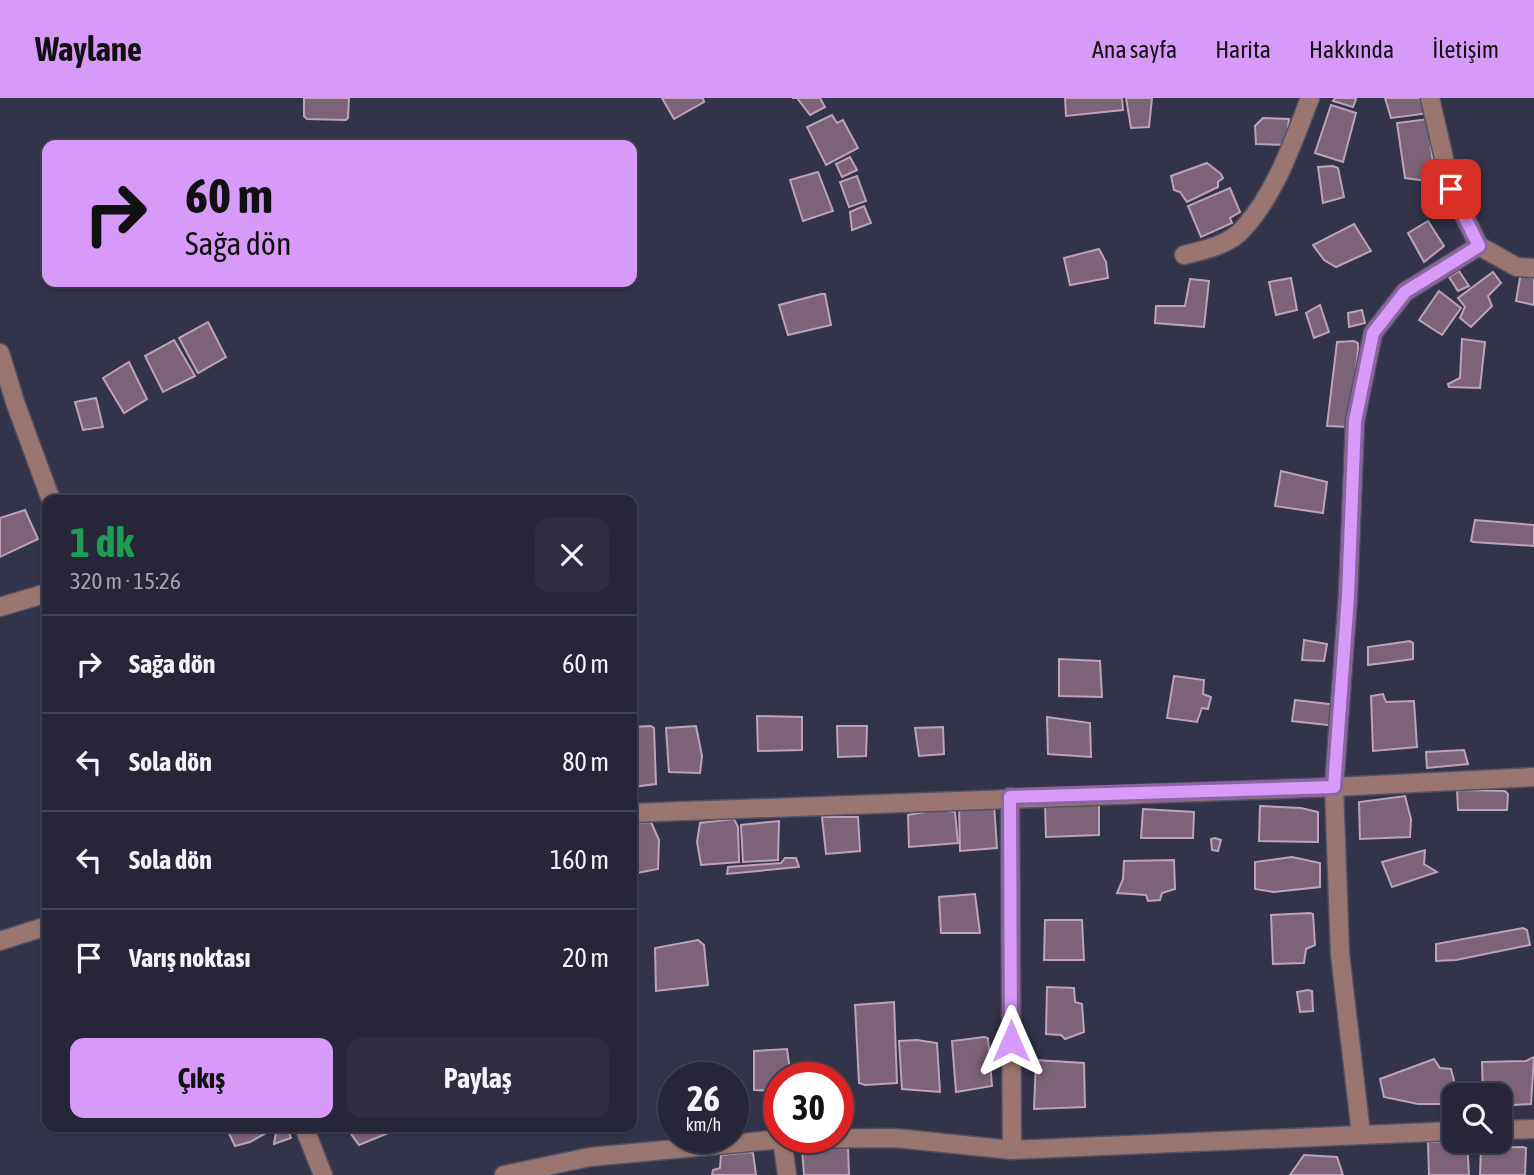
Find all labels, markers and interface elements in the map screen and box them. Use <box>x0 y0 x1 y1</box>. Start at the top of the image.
text: Waylane <box>35 30 142 68</box>
text: Ana sayfa <box>1092 36 1177 63</box>
text: Harita <box>1215 36 1271 63</box>
text: Hakkında <box>1309 36 1394 63</box>
text: İletişim <box>1432 36 1499 63</box>
pin <box>1421 159 1481 219</box>
text: 60 m <box>185 167 273 223</box>
icon: right <box>70 168 161 259</box>
icon: arrive <box>1432 170 1470 208</box>
text: Sağa dön <box>185 225 291 262</box>
text: 1 dk <box>70 518 134 566</box>
button: close <box>535 518 609 592</box>
text: 320 m · 15:26 <box>70 568 181 594</box>
icon: right <box>70 645 108 683</box>
text: Sağa dön <box>129 649 215 679</box>
text: 60 m <box>562 649 609 679</box>
icon: left <box>70 743 108 781</box>
text: Sola dön <box>129 747 212 777</box>
text: 80 m <box>562 747 609 777</box>
icon: left <box>70 841 108 879</box>
text: Sola dön <box>129 845 212 875</box>
text: 160 m <box>550 845 609 875</box>
icon: arrive <box>70 939 108 977</box>
text: Varış noktası <box>129 943 250 973</box>
text: 20 m <box>562 943 609 973</box>
position arrow <box>974 1004 1048 1078</box>
button: Çıkış <box>70 1038 333 1118</box>
button: Paylaş <box>347 1038 609 1118</box>
speed limit sign: 30 <box>763 1062 854 1153</box>
text: 26 <box>687 1078 720 1118</box>
map controls <box>1442 1083 1512 1153</box>
button: search <box>1442 1083 1512 1153</box>
text: km/h <box>686 1114 721 1135</box>

